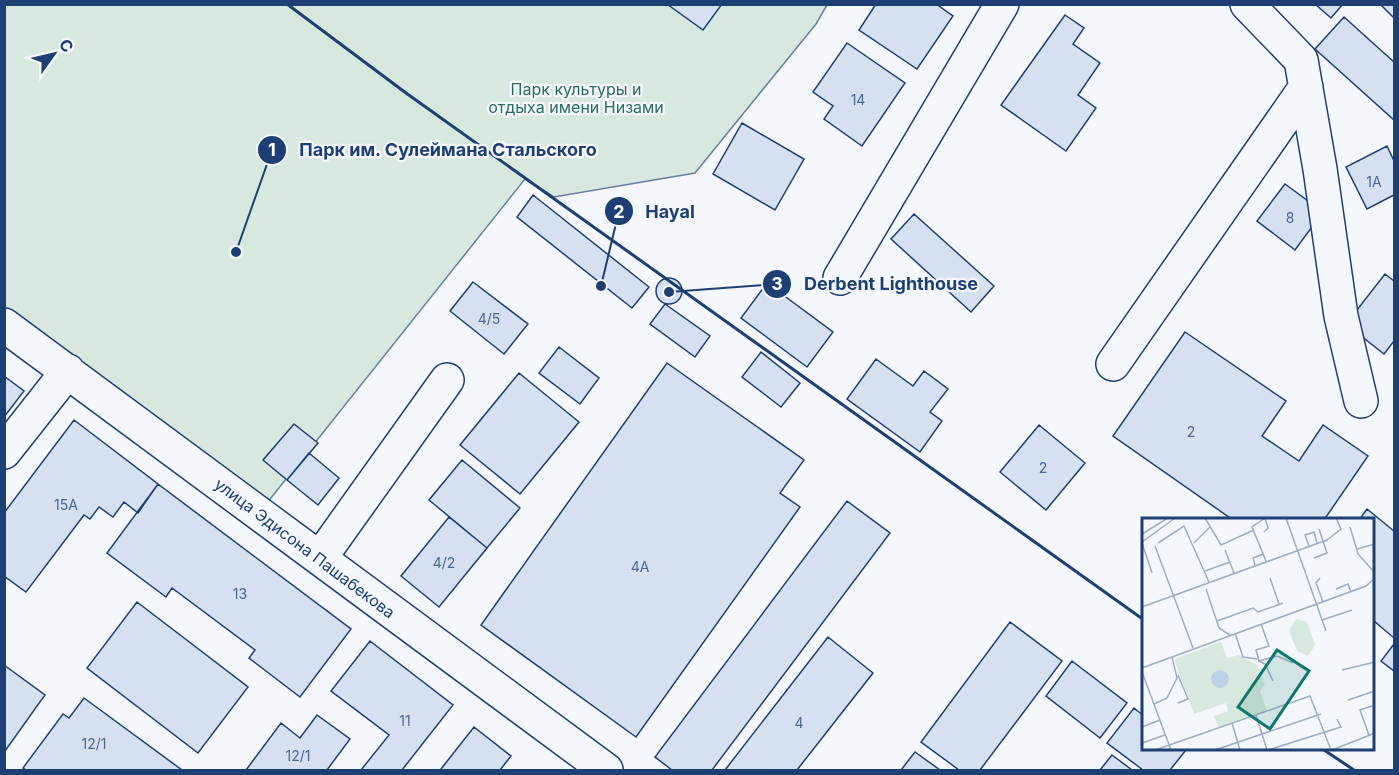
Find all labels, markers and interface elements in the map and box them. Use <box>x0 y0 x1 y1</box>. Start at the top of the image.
north arrow <box>24 24 84 84</box>
text: С <box>55 35 78 56</box>
park label: Парк культуры и отдыха имени Низами <box>488 79 664 117</box>
house number: 14 <box>851 91 865 108</box>
callout: Парк им. Сулеймана Стальского <box>257 132 609 168</box>
text: 1 <box>268 139 276 160</box>
text: Парк им. Сулеймана Стальского <box>299 139 597 160</box>
house number: 1А <box>1366 173 1382 190</box>
callout: Hayal <box>604 193 707 229</box>
text: 2 <box>613 201 625 222</box>
text: Hayal <box>645 201 695 222</box>
house number: 8 <box>1286 209 1294 226</box>
callout: Derbent Lighthouse <box>762 266 990 302</box>
text: 3 <box>771 273 783 294</box>
text: Derbent Lighthouse <box>804 273 978 294</box>
house number: 4/5 <box>478 310 500 327</box>
house number: 2 <box>1187 423 1195 440</box>
house number: 2 <box>1039 459 1047 476</box>
street label: улица Эдисона Пашабекова <box>211 474 399 622</box>
house number: 15А <box>54 496 78 513</box>
inset map <box>1142 518 1375 751</box>
house number: 4/2 <box>433 554 455 571</box>
house number: 4А <box>631 558 650 575</box>
house number: 13 <box>233 585 247 602</box>
house number: 11 <box>399 712 411 729</box>
house number: 4 <box>794 714 804 731</box>
house number: 12/1 <box>82 735 106 752</box>
house number: 12/1 <box>286 747 310 764</box>

